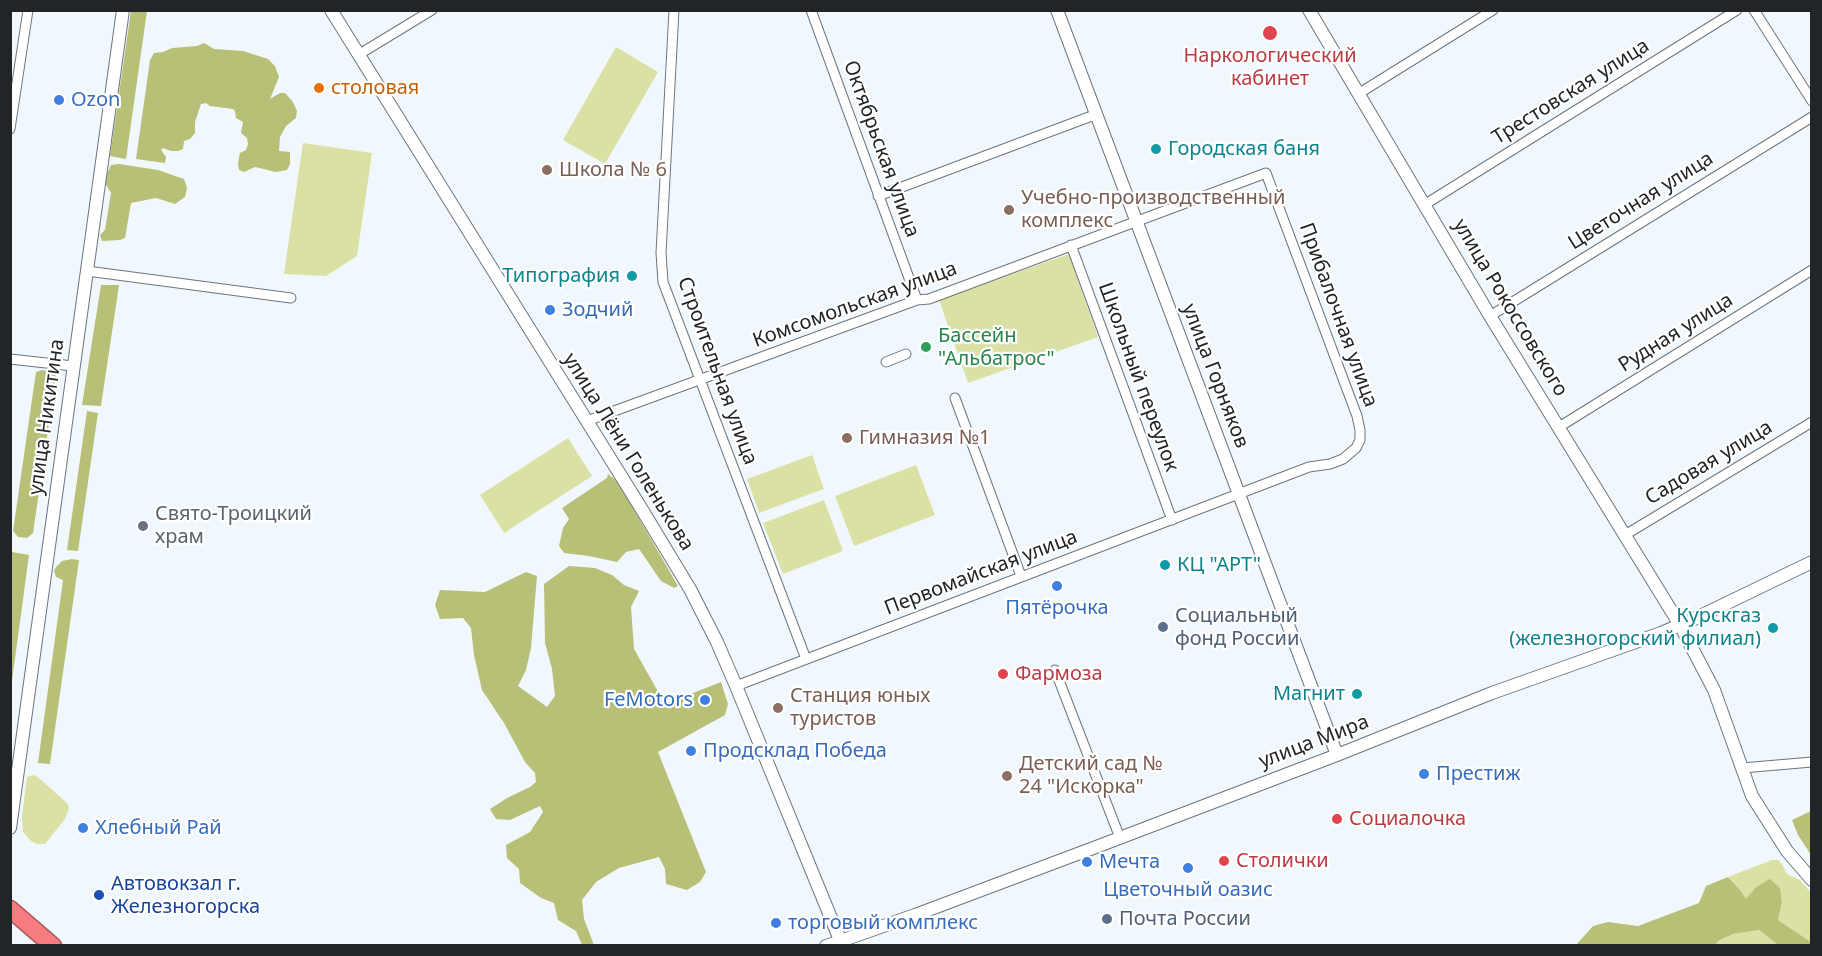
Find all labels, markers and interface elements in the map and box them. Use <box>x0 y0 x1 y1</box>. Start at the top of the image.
marker: Наркологический кабинет <box>1261 24 1279 42</box>
street label: Трестовская улица <box>1488 34 1654 150</box>
place label: Наркологический кабинет <box>1183 44 1357 91</box>
street label: Октябрьская улица <box>838 57 924 241</box>
place label: столовая <box>331 76 419 100</box>
marker: столовая <box>312 81 326 95</box>
place label: Ozon <box>71 88 120 112</box>
marker: Ozon <box>52 93 66 107</box>
place label: Городская баня <box>1168 137 1320 161</box>
marker: Городская баня <box>1149 142 1163 156</box>
street label: Цветочная улица <box>1564 147 1718 255</box>
place label: Школа № 6 <box>559 158 667 182</box>
marker: Школа № 6 <box>540 163 554 177</box>
place label: Учебно-производственный комплекс <box>1021 186 1285 233</box>
marker: Учебно-производственный комплекс <box>1002 203 1016 217</box>
street label: улица Рокоссовского <box>1448 215 1572 401</box>
street label: Прибалочная улица <box>1293 220 1383 410</box>
street label: Комсомольская улица <box>750 257 960 353</box>
place label: Типография <box>502 264 620 288</box>
marker: Типография <box>625 269 639 283</box>
street label: Строительная улица <box>672 274 762 468</box>
street label: Школьный переулок <box>1093 279 1183 475</box>
street label: Рудная улица <box>1614 288 1738 378</box>
place label: Зодчий <box>562 298 633 322</box>
street label: улица Горняков <box>1176 301 1254 451</box>
marker: Зодчий <box>543 303 557 317</box>
place label: Бассейн "Альбатрос" <box>938 324 1055 371</box>
street label: улица Никитина <box>24 337 70 497</box>
marker: Бассейн "Альбатрос" <box>919 340 933 354</box>
street label: улица Лёни Голенькова <box>557 349 699 555</box>
street label: Садовая улица <box>1641 416 1777 510</box>
place label: Гимназия №1 <box>859 426 991 450</box>
marker: Гимназия №1 <box>840 431 854 445</box>
place label: Свято-Троицкий храм <box>155 502 312 549</box>
marker: Свято-Троицкий храм <box>136 519 150 533</box>
street label: Первомайская улица <box>881 525 1081 621</box>
place label: КЦ "АРТ" <box>1177 553 1261 577</box>
marker: КЦ "АРТ" <box>1158 558 1172 572</box>
marker: Пятёрочка <box>1050 579 1064 593</box>
place label: Пятёрочка <box>1005 596 1109 620</box>
place label: Социальный фонд России <box>1175 604 1299 651</box>
place label: Курскгаз (железногорский филиал) <box>1509 604 1761 651</box>
marker: Социальный фонд России <box>1156 620 1170 634</box>
marker: Курскгаз (железногорский филиал) <box>1766 621 1780 635</box>
place label: Фармоза <box>1015 662 1103 686</box>
marker: Фармоза <box>996 667 1010 681</box>
place label: Магнит <box>1273 682 1345 706</box>
place label: Станция юных туристов <box>790 684 931 731</box>
marker: Магнит <box>1350 687 1364 701</box>
place label: FeMotors <box>604 688 693 712</box>
marker: FeMotors <box>698 693 712 707</box>
marker: Станция юных туристов <box>771 701 785 715</box>
street label: улица Мира <box>1256 710 1372 774</box>
place label: Продсклад Победа <box>703 739 887 763</box>
marker: Продсклад Победа <box>684 744 698 758</box>
place label: Детский сад № 24 "Искорка" <box>1019 752 1163 799</box>
place label: Престиж <box>1436 762 1521 786</box>
marker: Престиж <box>1417 767 1431 781</box>
marker: Детский сад № 24 "Искорка" <box>1000 769 1014 783</box>
place label: Социалочка <box>1349 807 1466 831</box>
marker: Социалочка <box>1330 812 1344 826</box>
place label: Хлебный Рай <box>95 816 222 840</box>
marker: Хлебный Рай <box>76 821 90 835</box>
place label: Столички <box>1236 849 1329 873</box>
place label: Мечта <box>1099 850 1160 874</box>
marker: Столички <box>1217 854 1231 868</box>
marker: Мечта <box>1080 855 1094 869</box>
marker: Цветочный оазис <box>1181 861 1195 875</box>
place label: Автовокзал г. Железногорска <box>111 872 260 919</box>
place label: Цветочный оазис <box>1103 878 1273 902</box>
marker: Автовокзал г. Железногорска <box>92 888 106 902</box>
place label: Почта России <box>1119 907 1251 931</box>
place label: торговый комплекс <box>788 911 978 935</box>
marker: Почта России <box>1100 912 1114 926</box>
marker: торговый комплекс <box>769 916 783 930</box>

